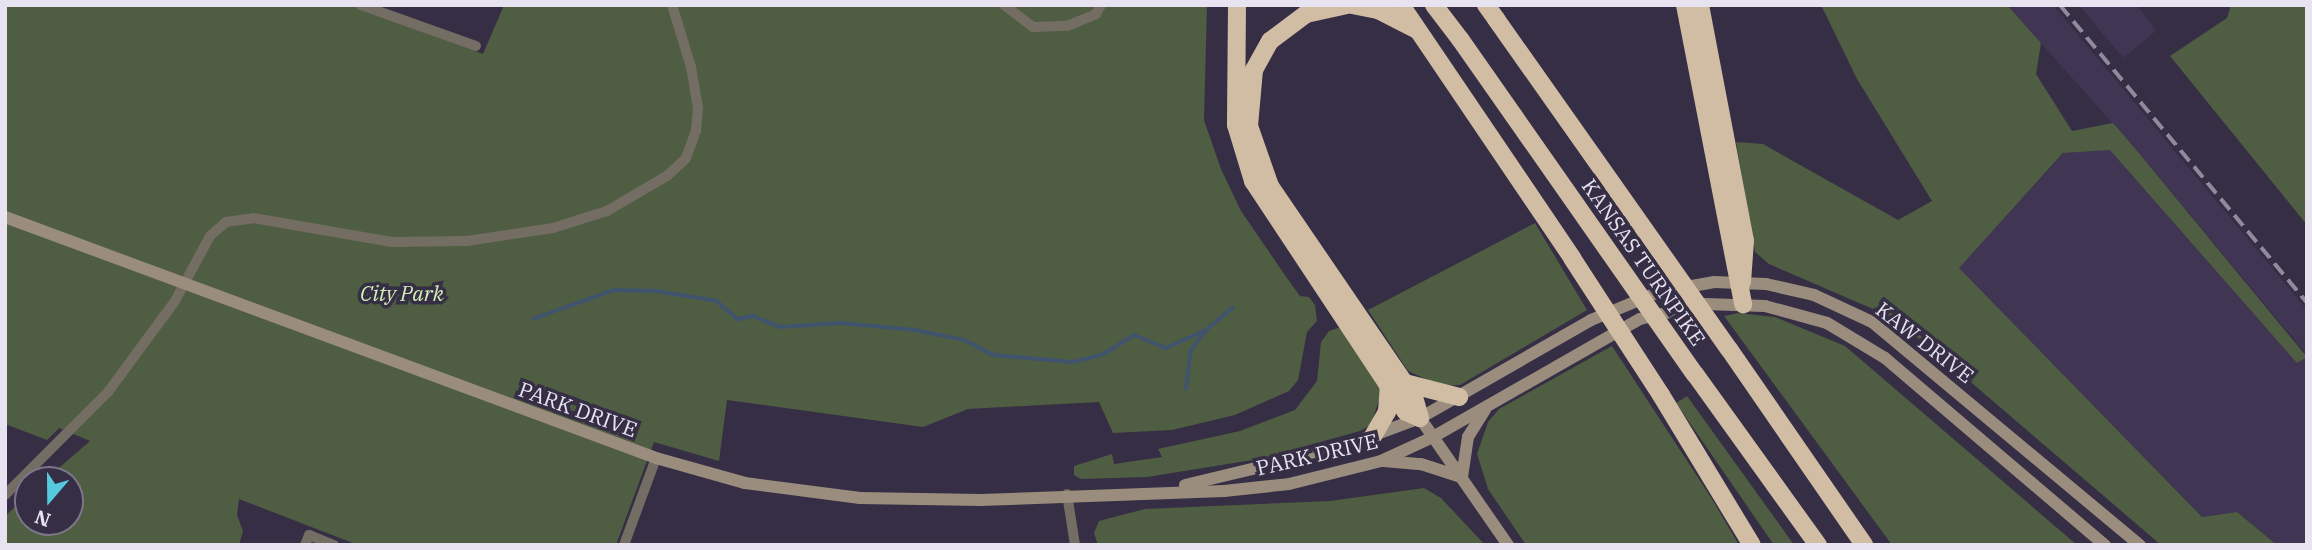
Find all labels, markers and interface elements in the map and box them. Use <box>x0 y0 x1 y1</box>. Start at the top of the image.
street label: KANSAS TURNPIKE <box>1577 174 1711 350</box>
park label: City Park <box>360 280 444 306</box>
street label: KAW DRIVE <box>1871 296 1979 388</box>
street label: PARK DRIVE <box>515 376 641 442</box>
street label: PARK DRIVE <box>1254 428 1380 480</box>
north arrow <box>14 466 84 536</box>
text: N <box>31 505 54 533</box>

